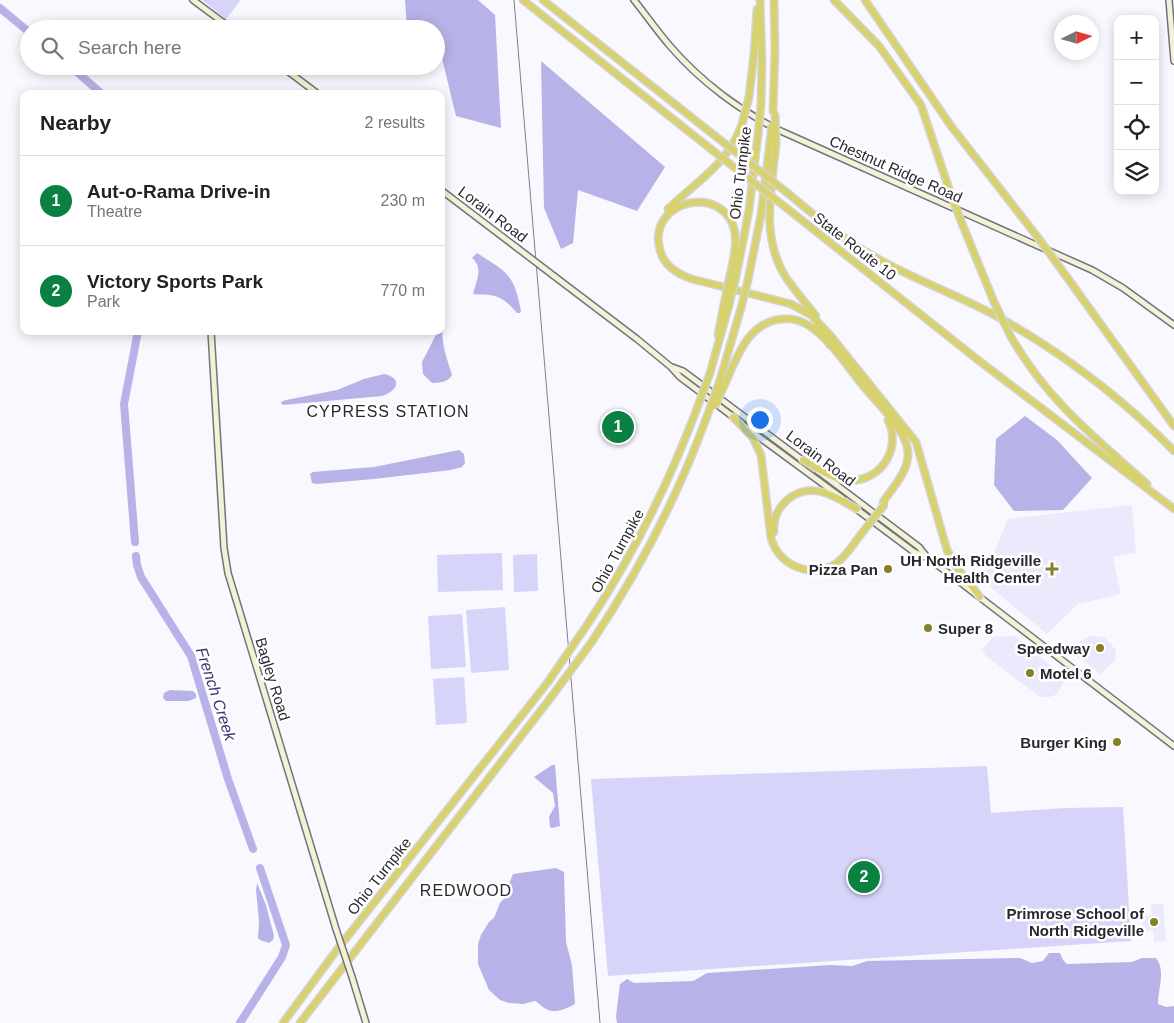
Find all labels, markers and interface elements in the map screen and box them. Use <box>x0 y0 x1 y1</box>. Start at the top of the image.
north arrow <box>1054 15 1099 60</box>
map controls <box>1114 15 1159 195</box>
button: + <box>1114 15 1159 60</box>
search box <box>20 20 445 75</box>
icon: search <box>38 34 66 62</box>
text: Search here <box>78 37 182 58</box>
button: − <box>1114 60 1159 105</box>
button: locate <box>1114 105 1159 150</box>
text: Nearby <box>40 111 111 134</box>
text: 2 results <box>365 114 425 131</box>
street label: Ohio Turnpike <box>726 126 754 220</box>
street label: Chestnut Ridge Road <box>827 132 965 206</box>
button: layers <box>1114 150 1159 195</box>
text: Aut-o-Rama Drive-in <box>87 181 271 202</box>
street label: Lorain Road <box>455 183 531 245</box>
text: 1 <box>52 192 60 209</box>
text: 230 m <box>381 192 425 209</box>
text: Theatre <box>87 203 142 220</box>
street label: State Route 10 <box>810 208 900 284</box>
text: Victory Sports Park <box>87 271 263 292</box>
text: 2 <box>52 282 60 299</box>
text: 770 m <box>381 282 425 299</box>
text: Park <box>87 293 120 310</box>
district label: CYPRESS STATION <box>307 403 469 420</box>
your location <box>747 407 773 433</box>
pin: 1 <box>602 408 634 446</box>
street label: Lorain Road <box>783 427 859 489</box>
street label: Ohio Turnpike <box>587 506 647 596</box>
place label: UH North Ridgeville Health Center <box>900 552 1041 586</box>
place label: Pizza Pan <box>809 561 878 578</box>
marker: UH North Ridgeville Health Center <box>1045 562 1059 576</box>
marker: Pizza Pan <box>882 563 894 575</box>
place label: Super 8 <box>938 620 993 637</box>
marker: Super 8 <box>922 622 934 634</box>
street label: Bagley Road <box>252 635 294 723</box>
place label: Speedway <box>1017 640 1091 657</box>
marker: Speedway <box>1094 642 1106 654</box>
water label: French Creek <box>193 645 239 744</box>
place label: Motel 6 <box>1040 665 1092 682</box>
marker: Motel 6 <box>1024 667 1036 679</box>
place label: Burger King <box>1020 734 1107 751</box>
marker: Burger King <box>1111 736 1123 748</box>
street label: Ohio Turnpike <box>344 834 414 918</box>
pin: 2 <box>848 858 880 896</box>
district label: REDWOOD <box>420 882 512 899</box>
place label: Primrose School of North Ridgeville <box>1006 905 1145 939</box>
marker: Primrose School of North Ridgeville <box>1148 916 1160 928</box>

